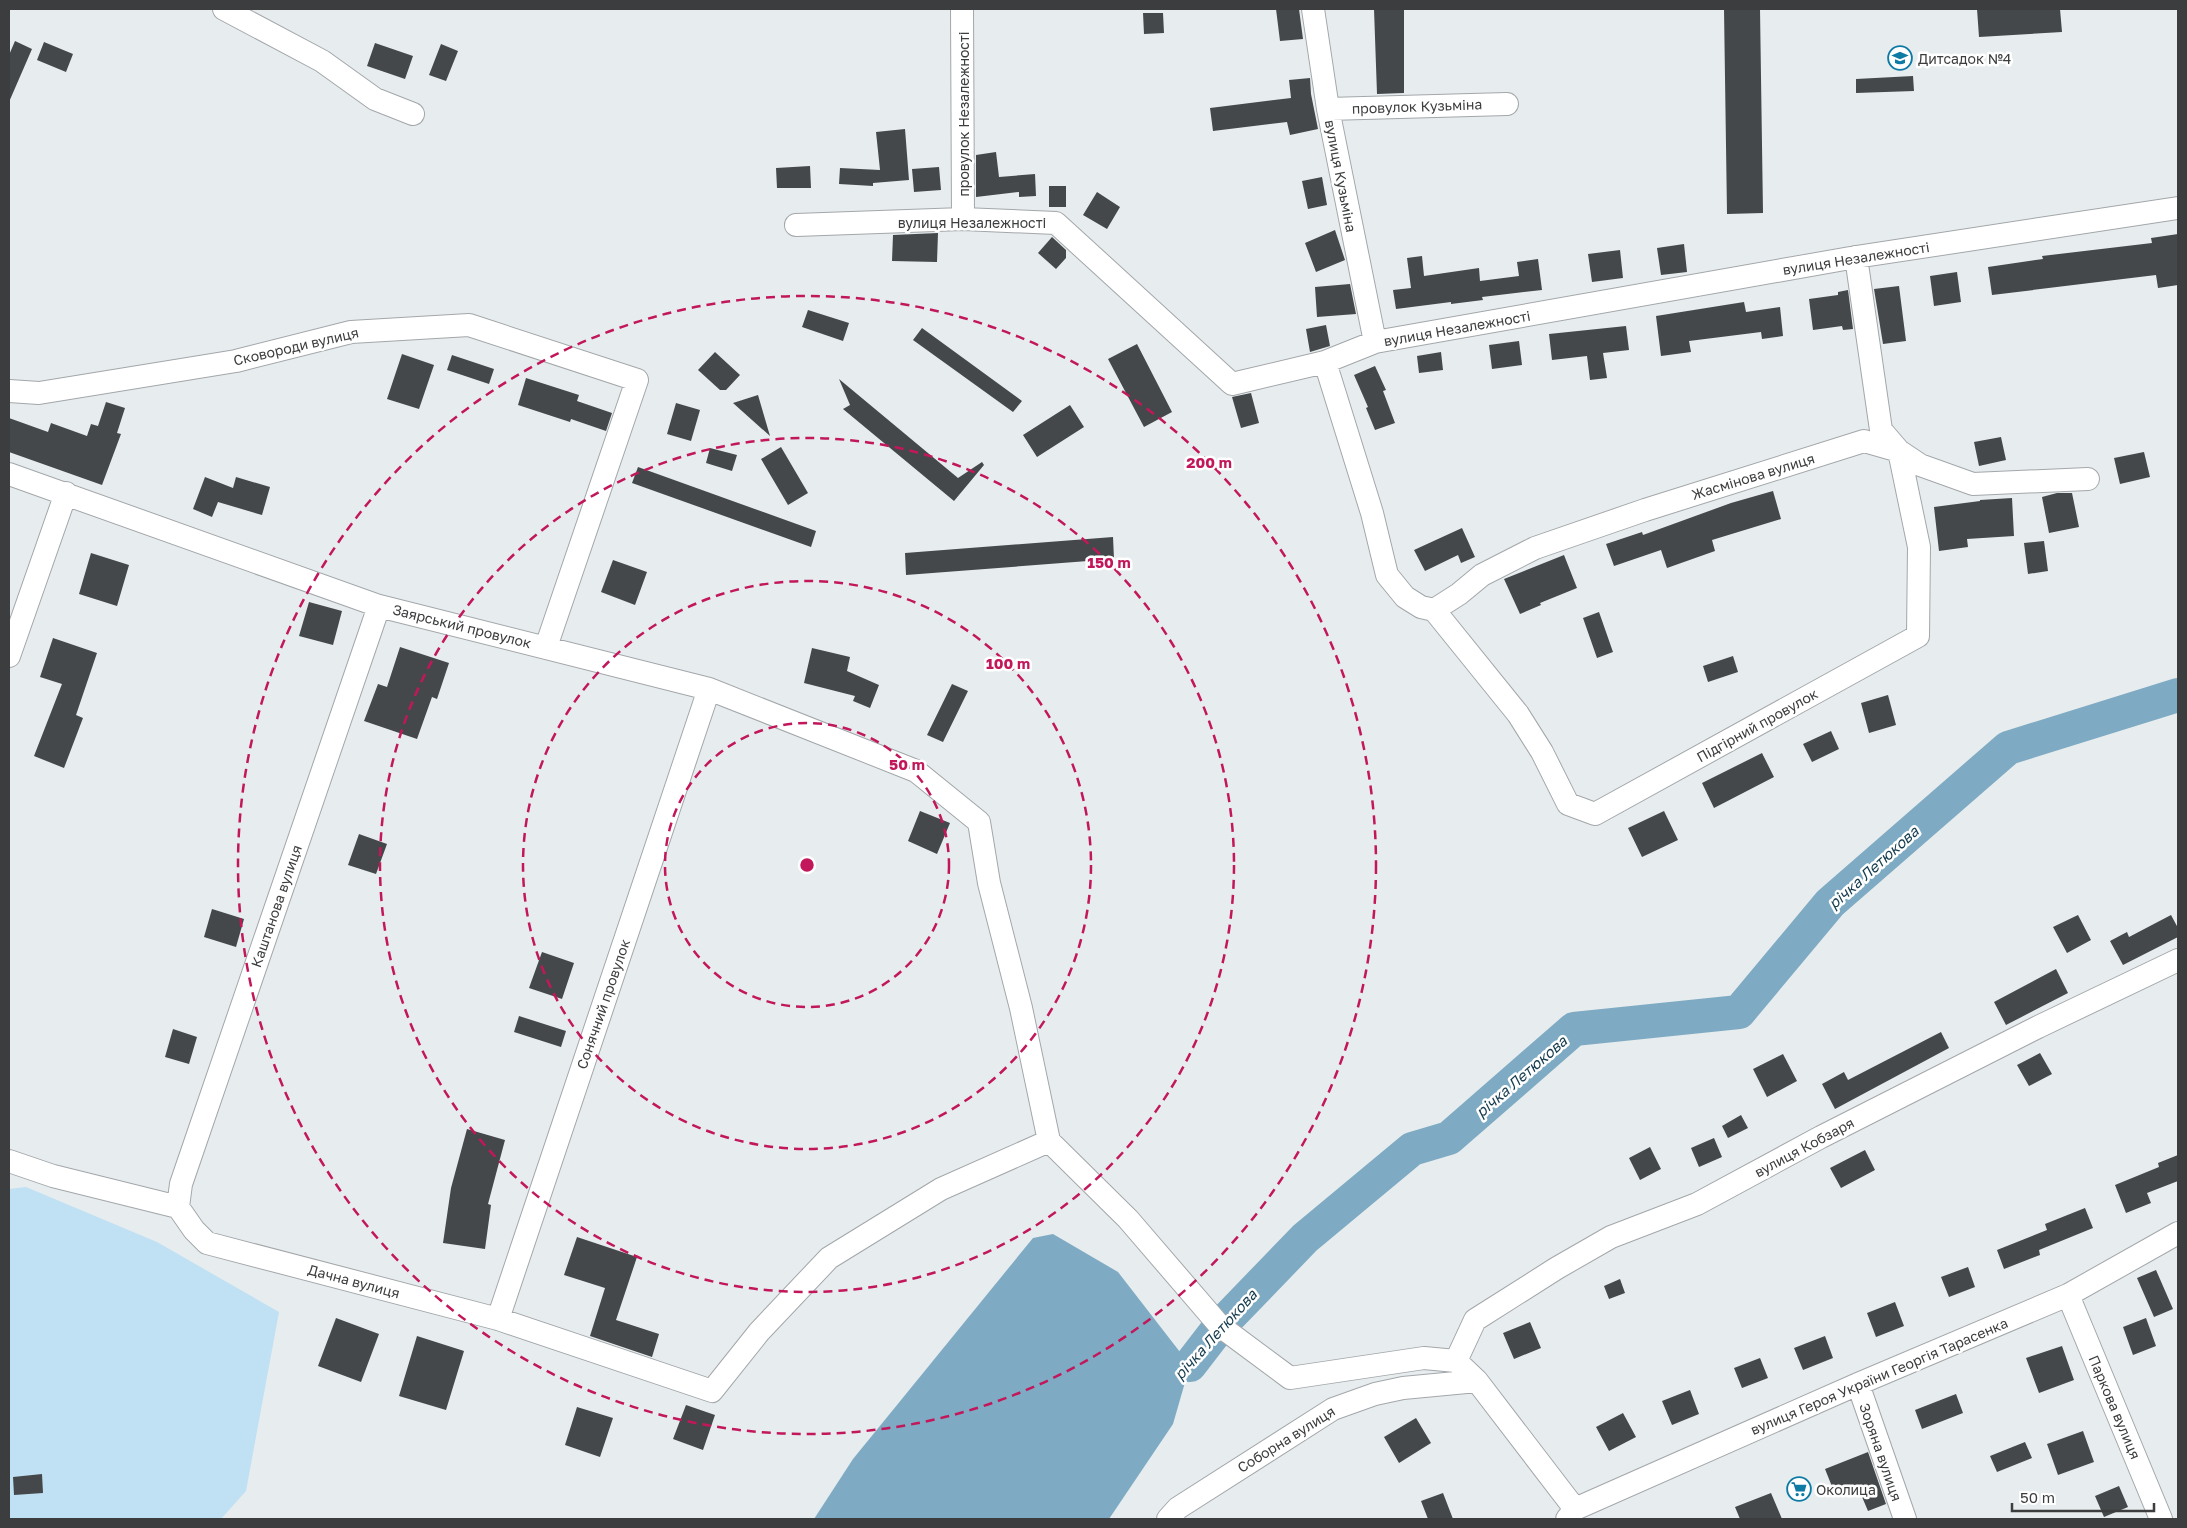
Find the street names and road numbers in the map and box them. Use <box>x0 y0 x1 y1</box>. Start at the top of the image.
street label: провулок Незалежності <box>955 31 972 197</box>
street label: провулок Кузьміна <box>1351 95 1483 117</box>
street label: вулиця Кузьміна <box>1322 118 1360 234</box>
street label: вулиця Незалежності <box>898 214 1046 231</box>
street label: вулиця Незалежності <box>1781 238 1931 278</box>
street label: вулиця Незалежності <box>1382 307 1532 349</box>
street label: Сковороди вулиця <box>232 323 360 369</box>
street label: Жасмінова вулиця <box>1689 449 1817 503</box>
street label: Заярський провулок <box>391 601 533 651</box>
street label: Підгірний провулок <box>1693 685 1821 765</box>
street label: Каштанова вулиця <box>247 843 305 969</box>
street label: Сонячний провулок <box>573 937 633 1071</box>
street label: вулиця Кобзаря <box>1751 1114 1857 1180</box>
street label: Дачна вулиця <box>306 1261 402 1301</box>
street label: вулиця Героя України Георгія Тарасенка <box>1748 1314 2010 1438</box>
street label: Паркова вулиця <box>2085 1352 2145 1462</box>
street label: Зоряна вулиця <box>1856 1401 1906 1503</box>
street label: Соборна вулиця <box>1234 1402 1338 1476</box>

